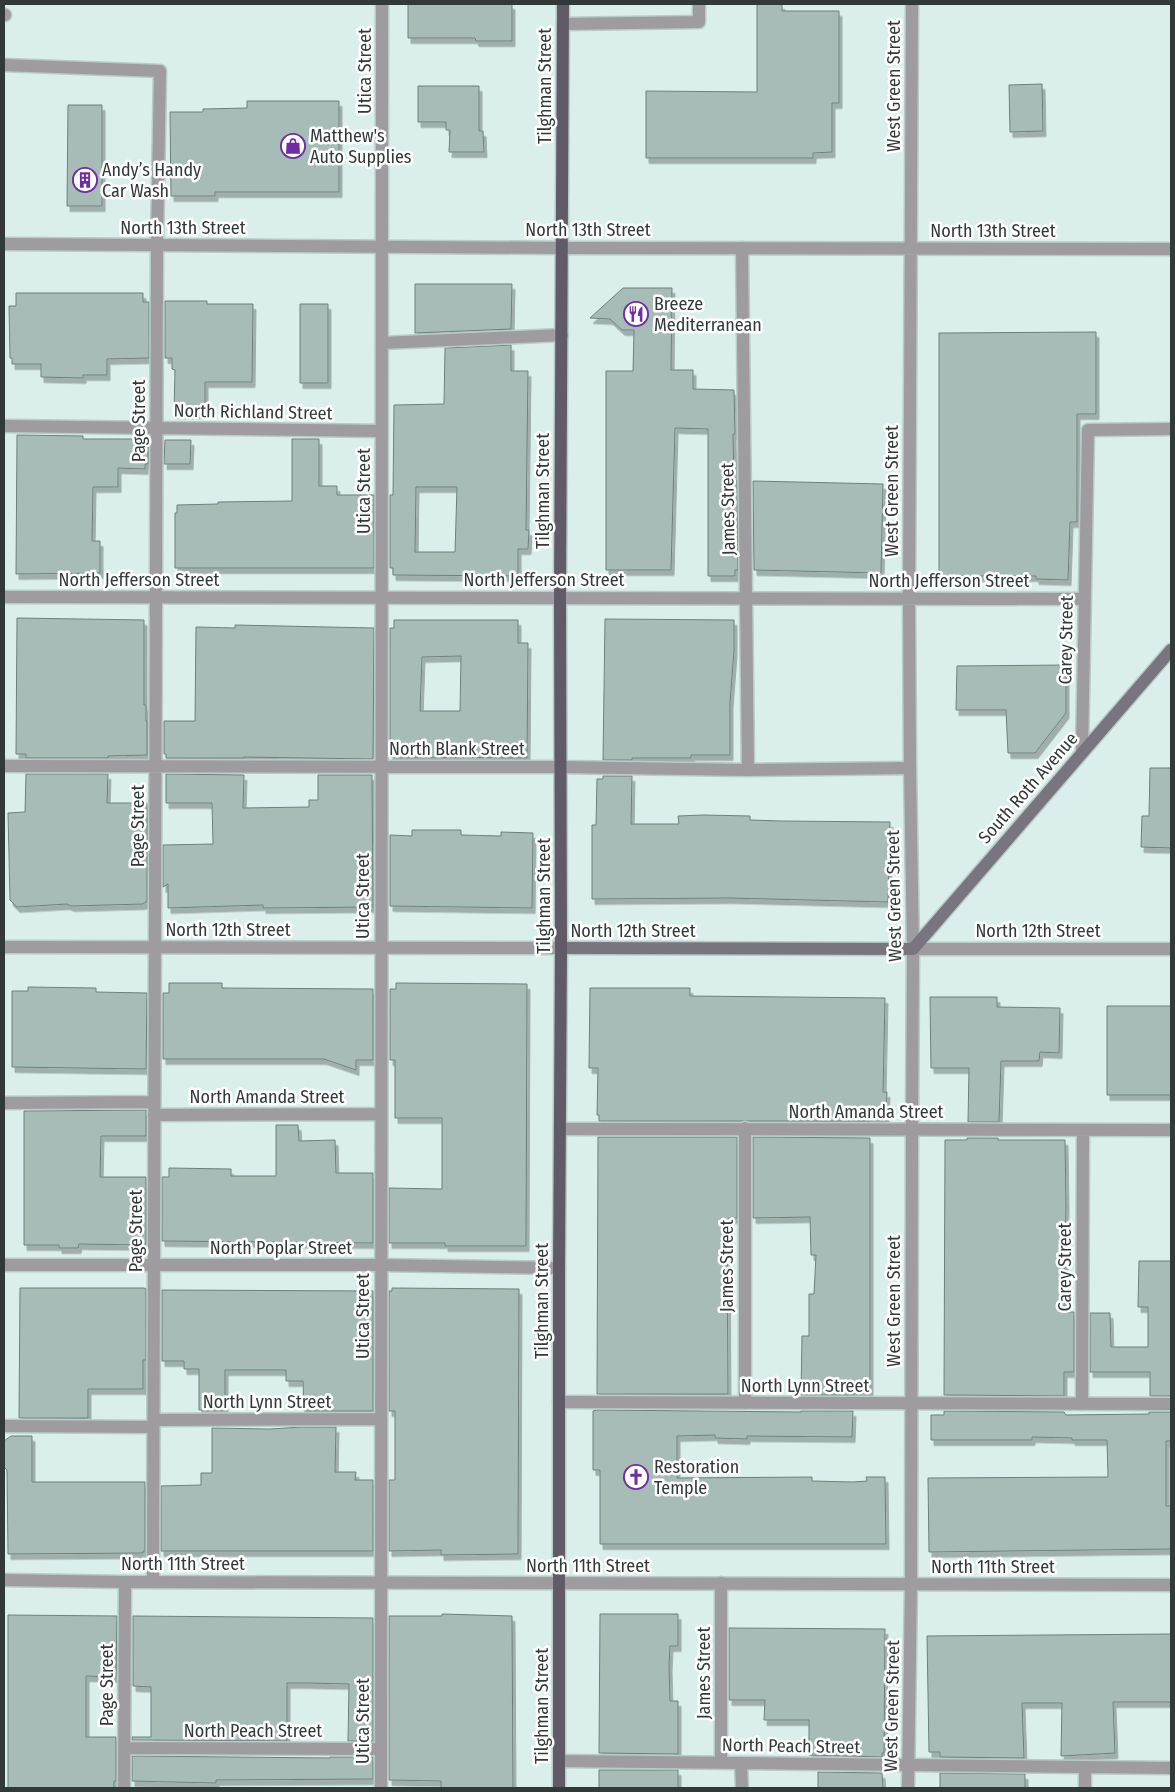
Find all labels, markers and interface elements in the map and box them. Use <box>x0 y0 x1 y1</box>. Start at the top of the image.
street label: West Green Street <box>883 20 905 152</box>
street label: Utica Street <box>354 28 376 114</box>
street label: Tilghman Street <box>534 28 556 144</box>
place label: Matthew's Auto Supplies <box>310 125 412 168</box>
shop icon: Matthew's Auto Supplies <box>280 133 306 159</box>
place label: Andy’s Handy Car Wash <box>102 159 201 202</box>
building icon: Andy’s Handy Car Wash <box>72 167 98 193</box>
street label: North 13th Street <box>120 217 246 239</box>
street label: North 13th Street <box>525 219 651 241</box>
street label: North 13th Street <box>930 220 1056 242</box>
place label: Breeze Mediterranean <box>654 293 762 336</box>
restaurant icon: Breeze Mediterranean <box>623 301 649 327</box>
street label: Page Street <box>128 380 150 462</box>
street label: North Richland Street <box>173 400 333 424</box>
street label: West Green Street <box>881 425 903 557</box>
street label: Tilghman Street <box>532 433 554 549</box>
street label: Utica Street <box>353 448 375 534</box>
street label: James Street <box>716 462 740 556</box>
street label: North Jefferson Street <box>59 569 220 591</box>
street label: North Jefferson Street <box>464 569 625 591</box>
street label: North Jefferson Street <box>869 570 1030 592</box>
street label: Carey Street <box>1054 595 1078 685</box>
street label: South Roth Avenue <box>974 728 1082 848</box>
street label: North Blank Street <box>389 738 525 760</box>
street label: Page Street <box>127 785 149 867</box>
street label: West Green Street <box>882 830 906 962</box>
street label: Tilghman Street <box>533 838 555 954</box>
street label: Utica Street <box>352 853 374 939</box>
street label: North 12th Street <box>165 919 291 941</box>
street label: North 12th Street <box>570 920 696 942</box>
street label: North 12th Street <box>975 920 1101 942</box>
street label: North Amanda Street <box>190 1086 345 1108</box>
street label: North Amanda Street <box>789 1101 944 1123</box>
street label: Page Street <box>125 1190 147 1272</box>
street label: James Street <box>716 1220 738 1312</box>
street label: Carey Street <box>1054 1222 1076 1311</box>
street label: West Green Street <box>883 1235 905 1367</box>
street label: North Poplar Street <box>210 1237 352 1259</box>
street label: Tilghman Street <box>531 1243 553 1359</box>
street label: Utica Street <box>352 1273 374 1359</box>
street label: North Lynn Street <box>741 1375 869 1397</box>
street label: North Lynn Street <box>203 1391 331 1413</box>
place label: Restoration Temple <box>654 1456 739 1499</box>
church icon: Restoration Temple <box>623 1464 649 1490</box>
street label: North 11th Street <box>121 1553 245 1575</box>
street label: North 11th Street <box>526 1555 650 1577</box>
street label: North 11th Street <box>931 1556 1055 1578</box>
street label: James Street <box>693 1627 715 1719</box>
street label: West Green Street <box>880 1640 904 1772</box>
street label: Page Street <box>96 1644 118 1726</box>
street label: Tilghman Street <box>531 1648 553 1764</box>
street label: Utica Street <box>352 1678 374 1764</box>
street label: North Peach Street <box>184 1720 322 1742</box>
street label: North Peach Street <box>722 1734 860 1758</box>

